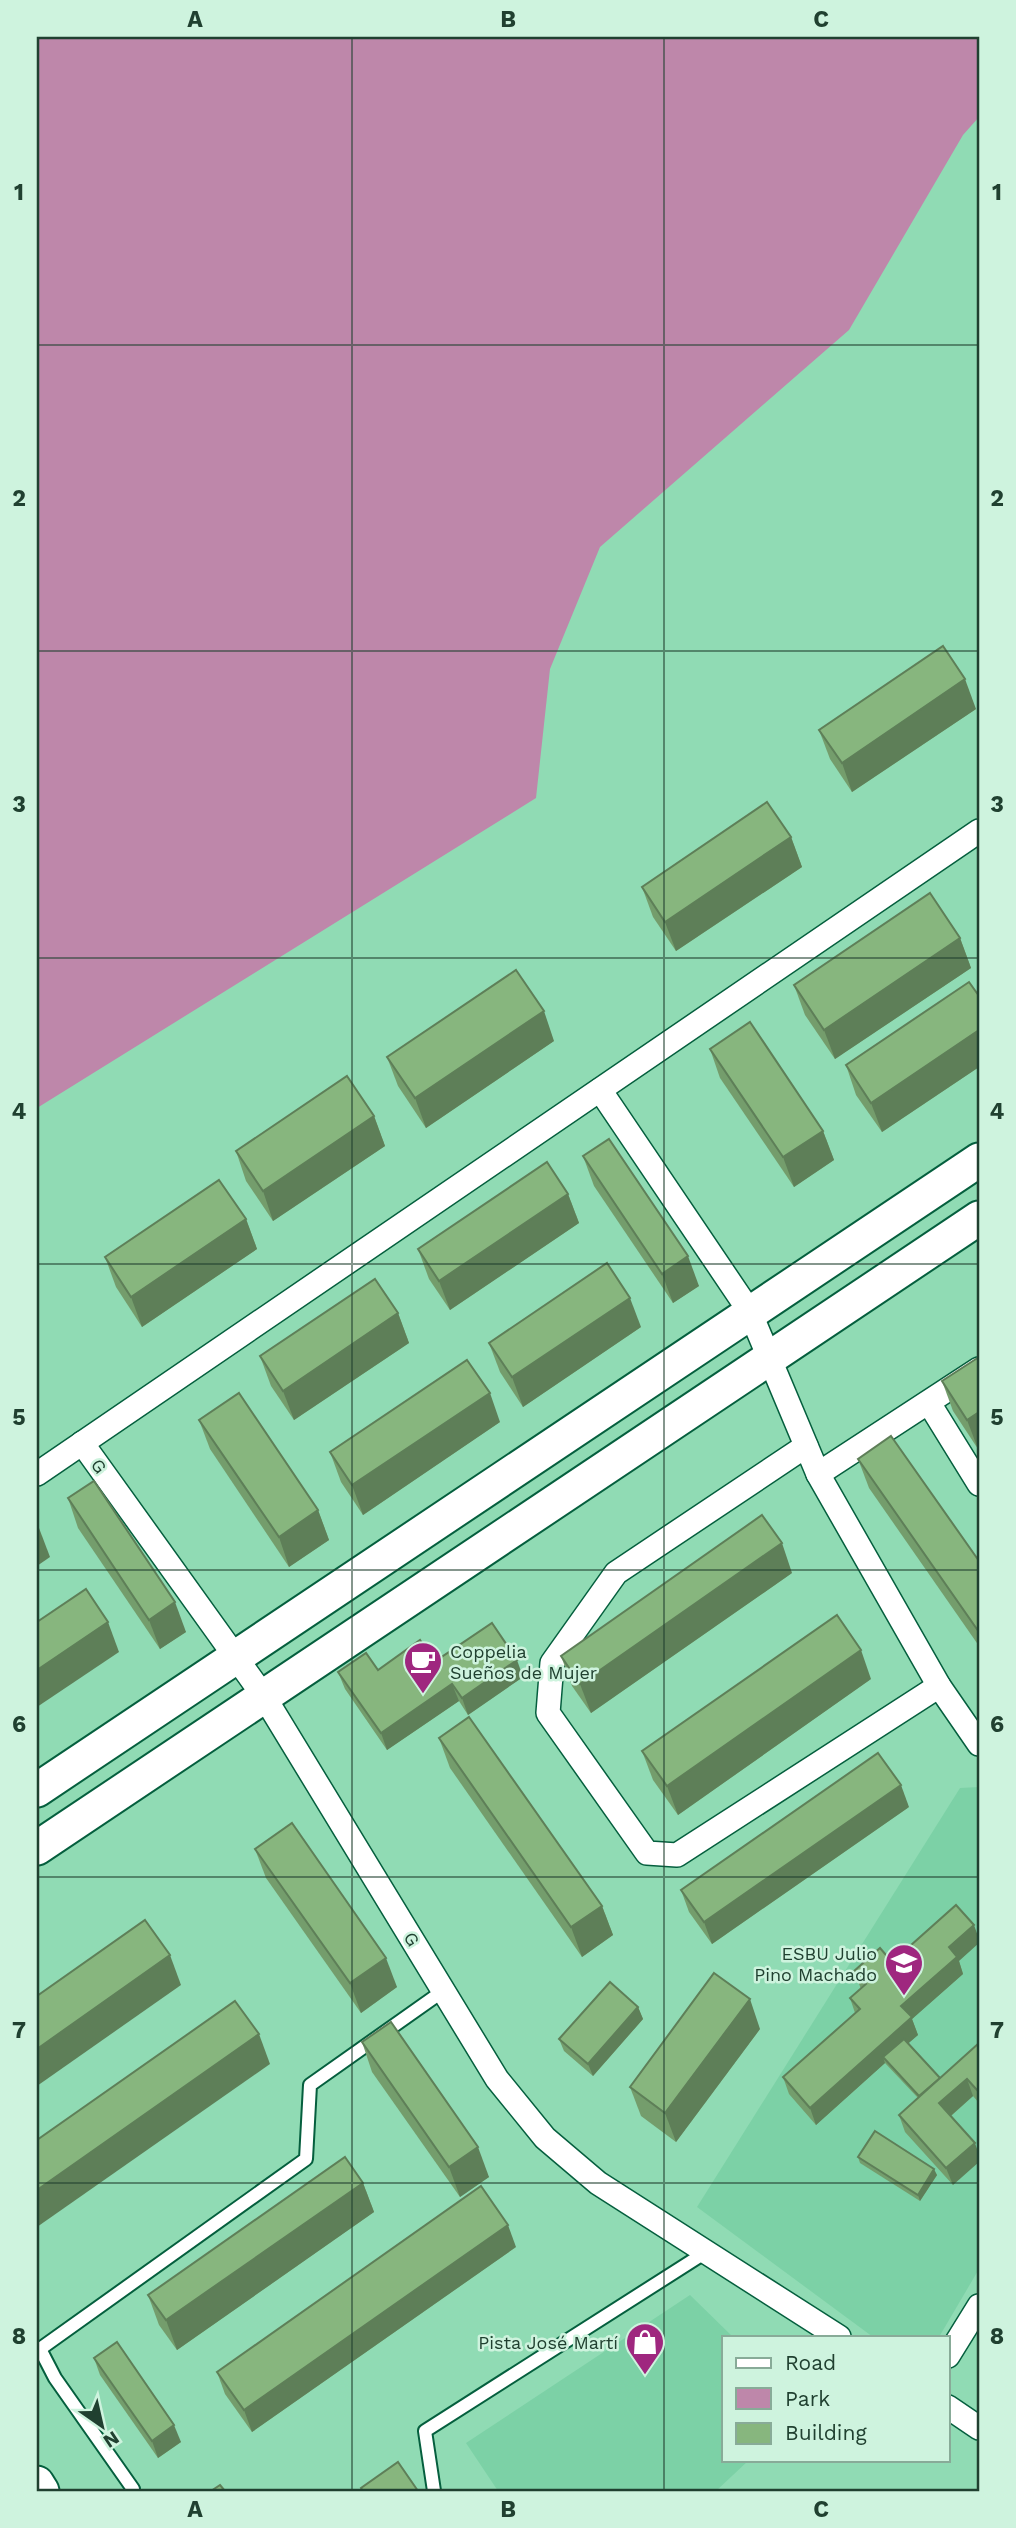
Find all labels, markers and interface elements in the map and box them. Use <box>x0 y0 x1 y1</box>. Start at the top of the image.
text: A <box>187 6 203 33</box>
text: B <box>500 6 516 33</box>
text: C <box>813 6 829 33</box>
text: 1 <box>14 179 24 206</box>
text: 1 <box>992 179 1002 206</box>
text: 2 <box>12 485 26 512</box>
text: 2 <box>990 485 1004 512</box>
text: 3 <box>12 791 26 818</box>
text: 3 <box>990 791 1004 818</box>
text: 4 <box>12 1098 27 1125</box>
text: 4 <box>990 1098 1005 1125</box>
text: 5 <box>12 1404 26 1431</box>
text: 5 <box>990 1404 1004 1431</box>
street label: G <box>87 1455 111 1477</box>
cafe icon: Coppelia Sueños de Mujer <box>402 1640 444 1695</box>
place label: Coppelia Sueños de Mujer <box>450 1641 597 1683</box>
text: 6 <box>12 1711 26 1738</box>
text: 6 <box>990 1711 1004 1738</box>
street label: G <box>400 1928 424 1950</box>
school or university icon: ESBU Julio Pino Machado <box>883 1942 925 1997</box>
place label: ESBU Julio Pino Machado <box>754 1943 877 1985</box>
text: 7 <box>12 2017 26 2044</box>
text: 7 <box>990 2017 1004 2044</box>
shop icon: Pista José Martí <box>624 2321 666 2376</box>
text: 8 <box>12 2323 26 2350</box>
text: 8 <box>990 2323 1004 2350</box>
place label: Pista José Martí <box>478 2332 618 2353</box>
legend <box>722 2336 950 2462</box>
text: Road <box>785 2350 836 2375</box>
text: Park <box>785 2386 830 2411</box>
north arrow <box>66 2392 136 2462</box>
text: Building <box>785 2420 867 2445</box>
text: N <box>99 2426 123 2453</box>
text: A <box>187 2496 203 2523</box>
text: B <box>500 2496 516 2523</box>
text: C <box>813 2496 829 2523</box>

